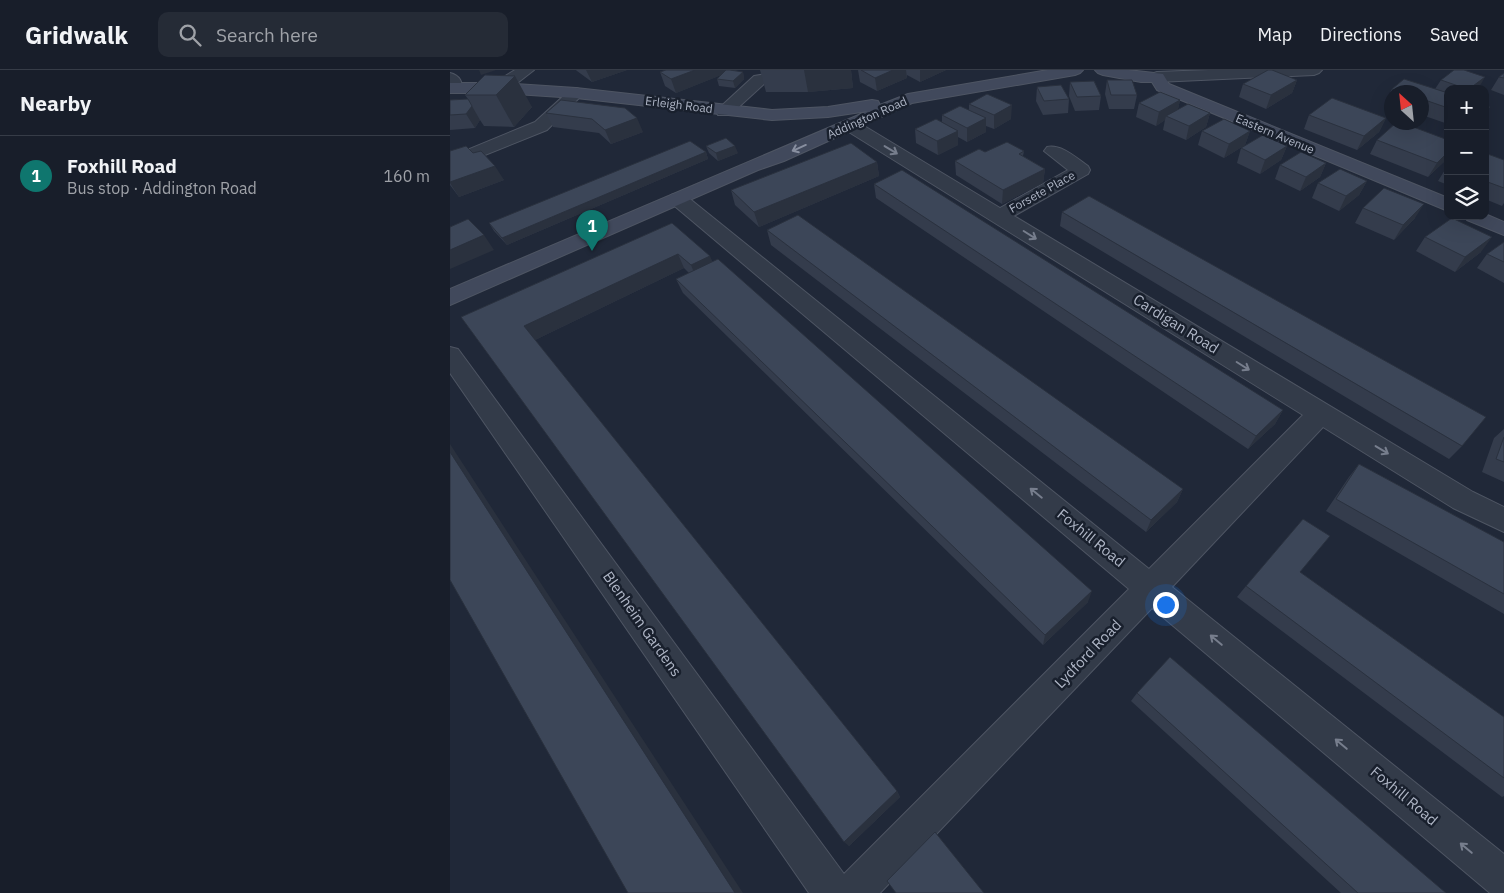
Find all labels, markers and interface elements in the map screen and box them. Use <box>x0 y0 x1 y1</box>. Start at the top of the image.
search box <box>158 12 508 57</box>
text: Gridwalk <box>25 19 128 51</box>
icon: search <box>176 21 204 49</box>
text: Search here <box>216 23 318 47</box>
text: Map <box>1257 23 1292 46</box>
text: Directions <box>1320 23 1402 46</box>
text: Saved <box>1430 23 1479 46</box>
north arrow <box>1384 85 1429 130</box>
map controls <box>1444 85 1489 220</box>
button: + <box>1444 85 1489 130</box>
text: Nearby <box>20 89 91 117</box>
street label: Erleigh Road <box>644 93 714 116</box>
street label: Addington Road <box>825 93 909 142</box>
street label: Eastern Avenue <box>1234 110 1317 157</box>
button: − <box>1444 130 1489 175</box>
one-way arrow <box>792 143 807 153</box>
one-way arrow <box>884 146 898 156</box>
text: Foxhill Road <box>67 154 177 178</box>
text: 1 <box>31 166 41 186</box>
text: 160 m <box>383 166 430 186</box>
street label: Forsete Place <box>1006 167 1078 216</box>
button: layers <box>1444 175 1489 220</box>
text: Bus stop · Addington Road <box>67 178 257 198</box>
pin: 1 <box>576 210 608 251</box>
one-way arrow <box>1023 230 1037 240</box>
street label: Cardigan Road <box>1130 290 1223 357</box>
one-way arrow <box>1236 361 1250 371</box>
one-way arrow <box>1374 446 1388 456</box>
one-way arrow <box>1030 487 1043 498</box>
street label: Foxhill Road <box>1053 504 1129 571</box>
street label: Blenheim Gardens <box>599 567 686 680</box>
your location <box>1153 592 1179 618</box>
street label: Lydford Road <box>1050 615 1125 692</box>
one-way arrow <box>1210 635 1223 646</box>
one-way arrow <box>1335 738 1348 750</box>
street label: Foxhill Road <box>1367 762 1442 829</box>
one-way arrow <box>1460 842 1473 853</box>

